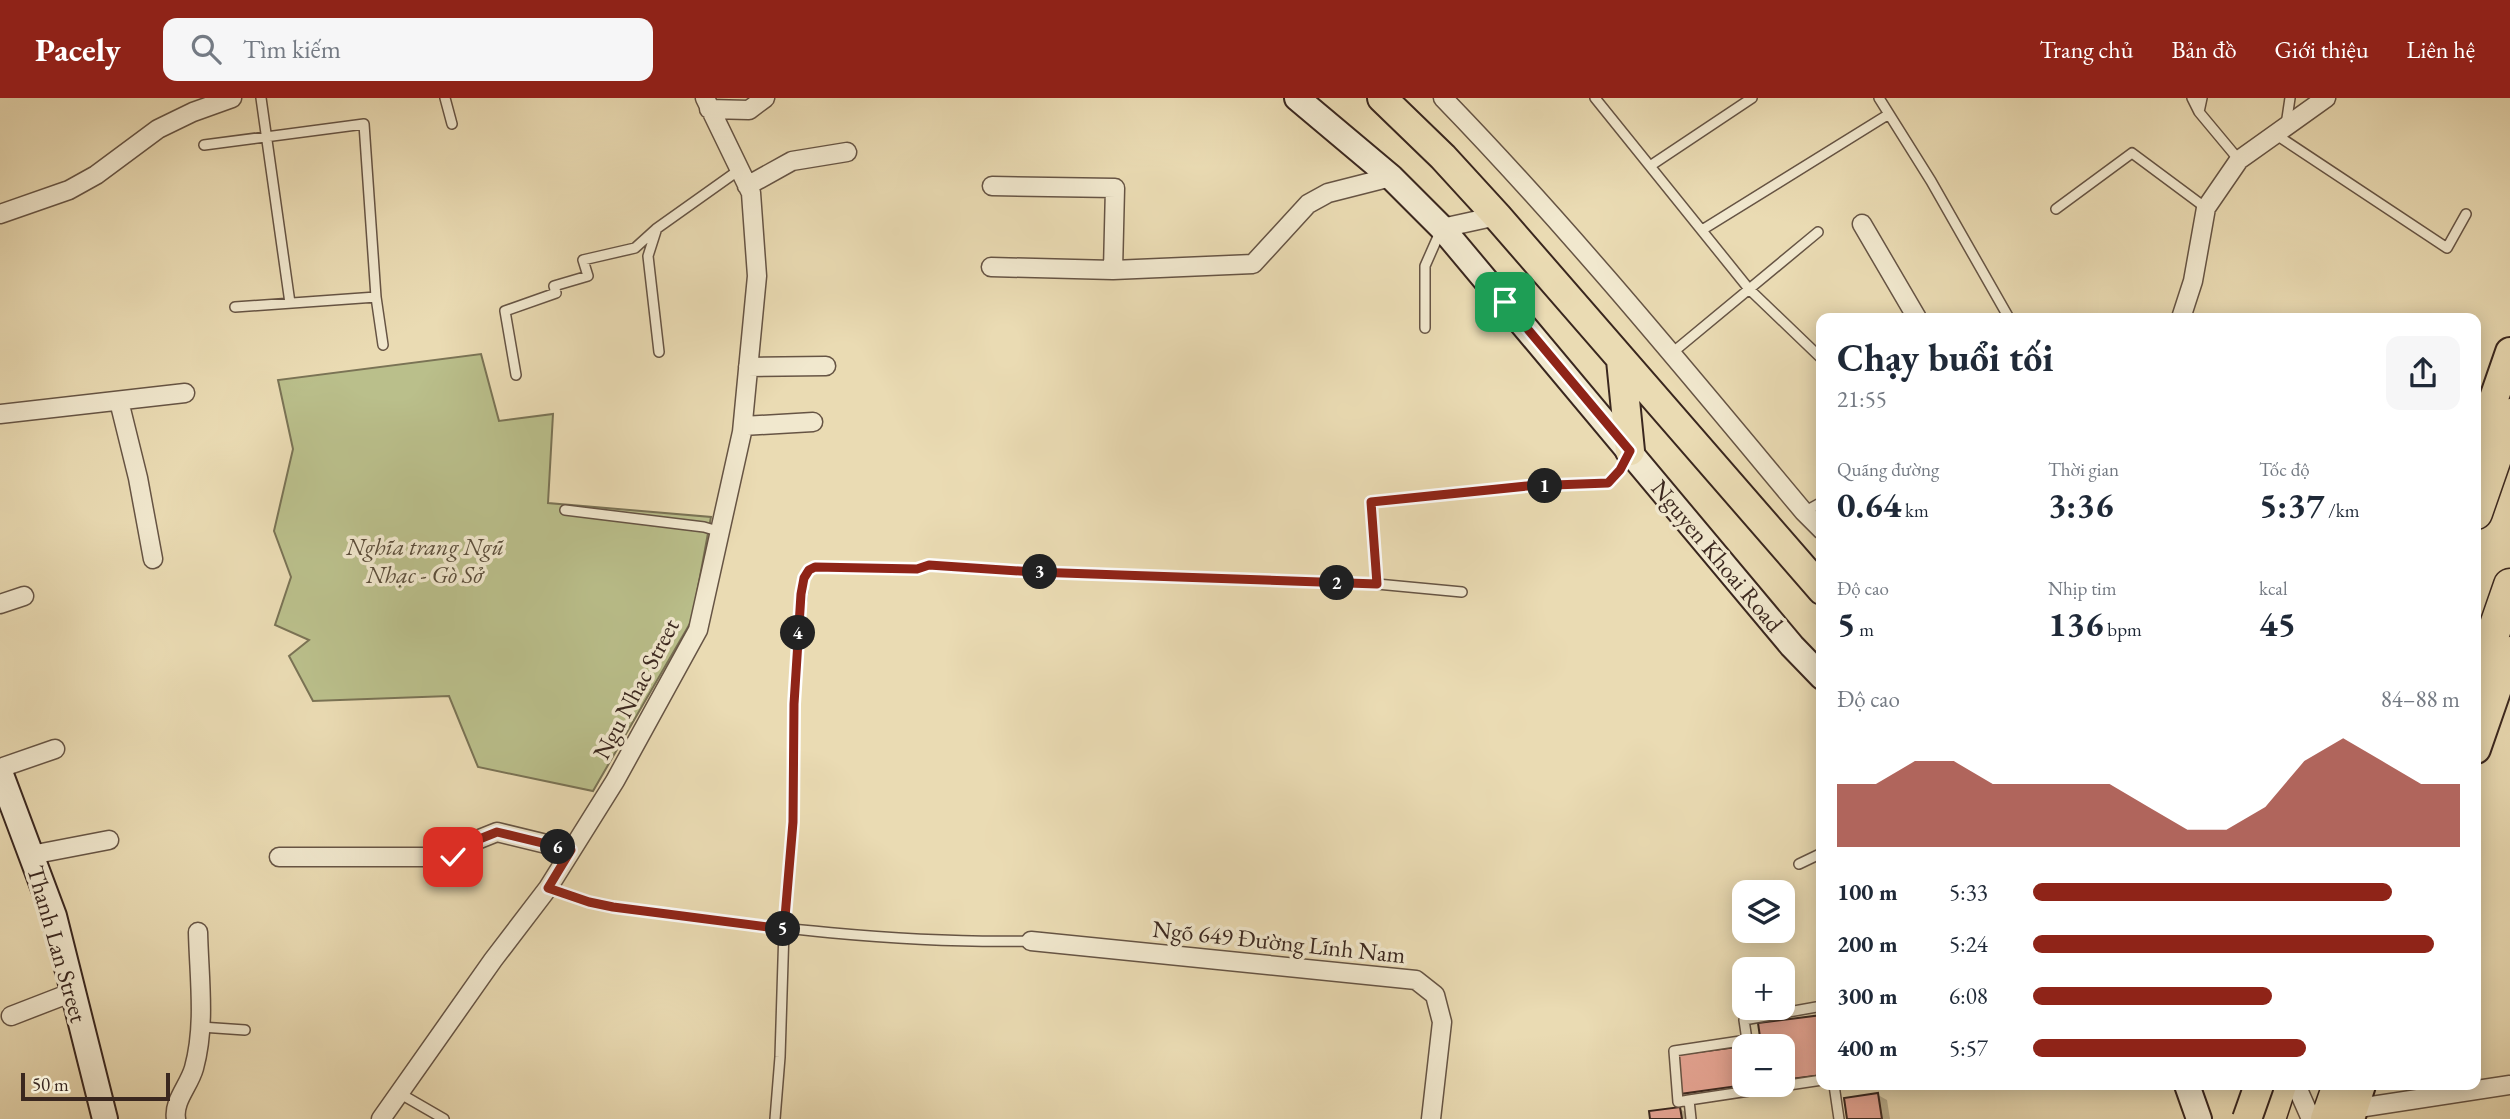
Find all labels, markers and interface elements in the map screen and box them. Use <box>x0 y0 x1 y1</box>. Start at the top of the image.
search box <box>163 18 653 81</box>
text: Pacely <box>35 28 121 71</box>
icon: search <box>187 30 225 68</box>
text: Tìm kiếm <box>243 32 341 66</box>
text: Trang chủ <box>2039 34 2133 65</box>
text: Bản đồ <box>2171 34 2237 65</box>
text: Giới thiệu <box>2275 34 2369 65</box>
text: Liên hệ <box>2407 34 2475 65</box>
pin <box>1475 272 1535 332</box>
icon: arrive <box>1486 283 1524 321</box>
text: Chạy buổi tối <box>1837 333 2054 382</box>
button: share <box>2386 336 2460 410</box>
text: 21:55 <box>1837 384 1887 414</box>
text: Quãng đường <box>1837 457 1939 482</box>
text: Thời gian <box>2048 457 2119 482</box>
text: Tốc độ <box>2259 457 2310 482</box>
pin: 1 <box>1528 468 1562 504</box>
text: 1 <box>1539 473 1550 498</box>
street label: Nguyen Khoai Road <box>1645 473 1791 639</box>
text: 0.64 <box>1837 482 1901 527</box>
text: 3:36 <box>2048 482 2113 527</box>
text: 5:37 <box>2259 482 2324 527</box>
text: km <box>1901 498 1929 523</box>
text: /km <box>2324 498 2360 523</box>
park label: Nghĩa trang Ngũ Nhạc - Gò Sở <box>345 531 505 590</box>
pin: 3 <box>1023 554 1058 589</box>
text: 3 <box>1034 559 1045 584</box>
pin: 2 <box>1320 566 1354 601</box>
text: 2 <box>1331 570 1342 595</box>
text: Độ cao <box>1837 576 1889 601</box>
text: Nhịp tim <box>2048 576 2117 601</box>
text: kcal <box>2259 576 2288 601</box>
text: 5 <box>1837 601 1856 646</box>
text: 136 <box>2048 601 2104 646</box>
text: 45 <box>2259 601 2296 646</box>
street label: Ngu Nhac Street <box>585 613 686 765</box>
pin: 4 <box>780 616 816 650</box>
text: m <box>1856 617 1874 642</box>
text: bpm <box>2104 617 2142 642</box>
text: 4 <box>792 620 803 645</box>
text: Độ cao <box>1837 684 1900 714</box>
text: 84–88 m <box>2381 684 2460 714</box>
pin <box>423 827 483 887</box>
pin: 6 <box>540 830 576 864</box>
text: 6 <box>552 834 563 859</box>
icon: check <box>434 838 472 876</box>
street label: Thanh Lan Street <box>20 862 95 1026</box>
text: 100 m <box>1837 877 1898 907</box>
text: 5:33 <box>1949 877 1988 907</box>
map controls <box>1732 880 1795 1097</box>
button: layers <box>1732 880 1795 943</box>
pin: 5 <box>766 912 800 946</box>
street label: Ngõ 649 Đường Lĩnh Nam <box>1151 913 1407 970</box>
text: 5 <box>777 916 788 941</box>
text: 200 m <box>1837 929 1898 959</box>
text: 5:24 <box>1949 929 1988 959</box>
button: + <box>1732 957 1795 1020</box>
text: 300 m <box>1837 981 1898 1011</box>
text: 6:08 <box>1949 981 1988 1011</box>
text: 400 m <box>1837 1033 1898 1063</box>
text: 5:57 <box>1949 1033 1988 1063</box>
button: − <box>1732 1034 1795 1097</box>
scale bar <box>21 1070 170 1102</box>
text: 50 m <box>32 1072 69 1097</box>

